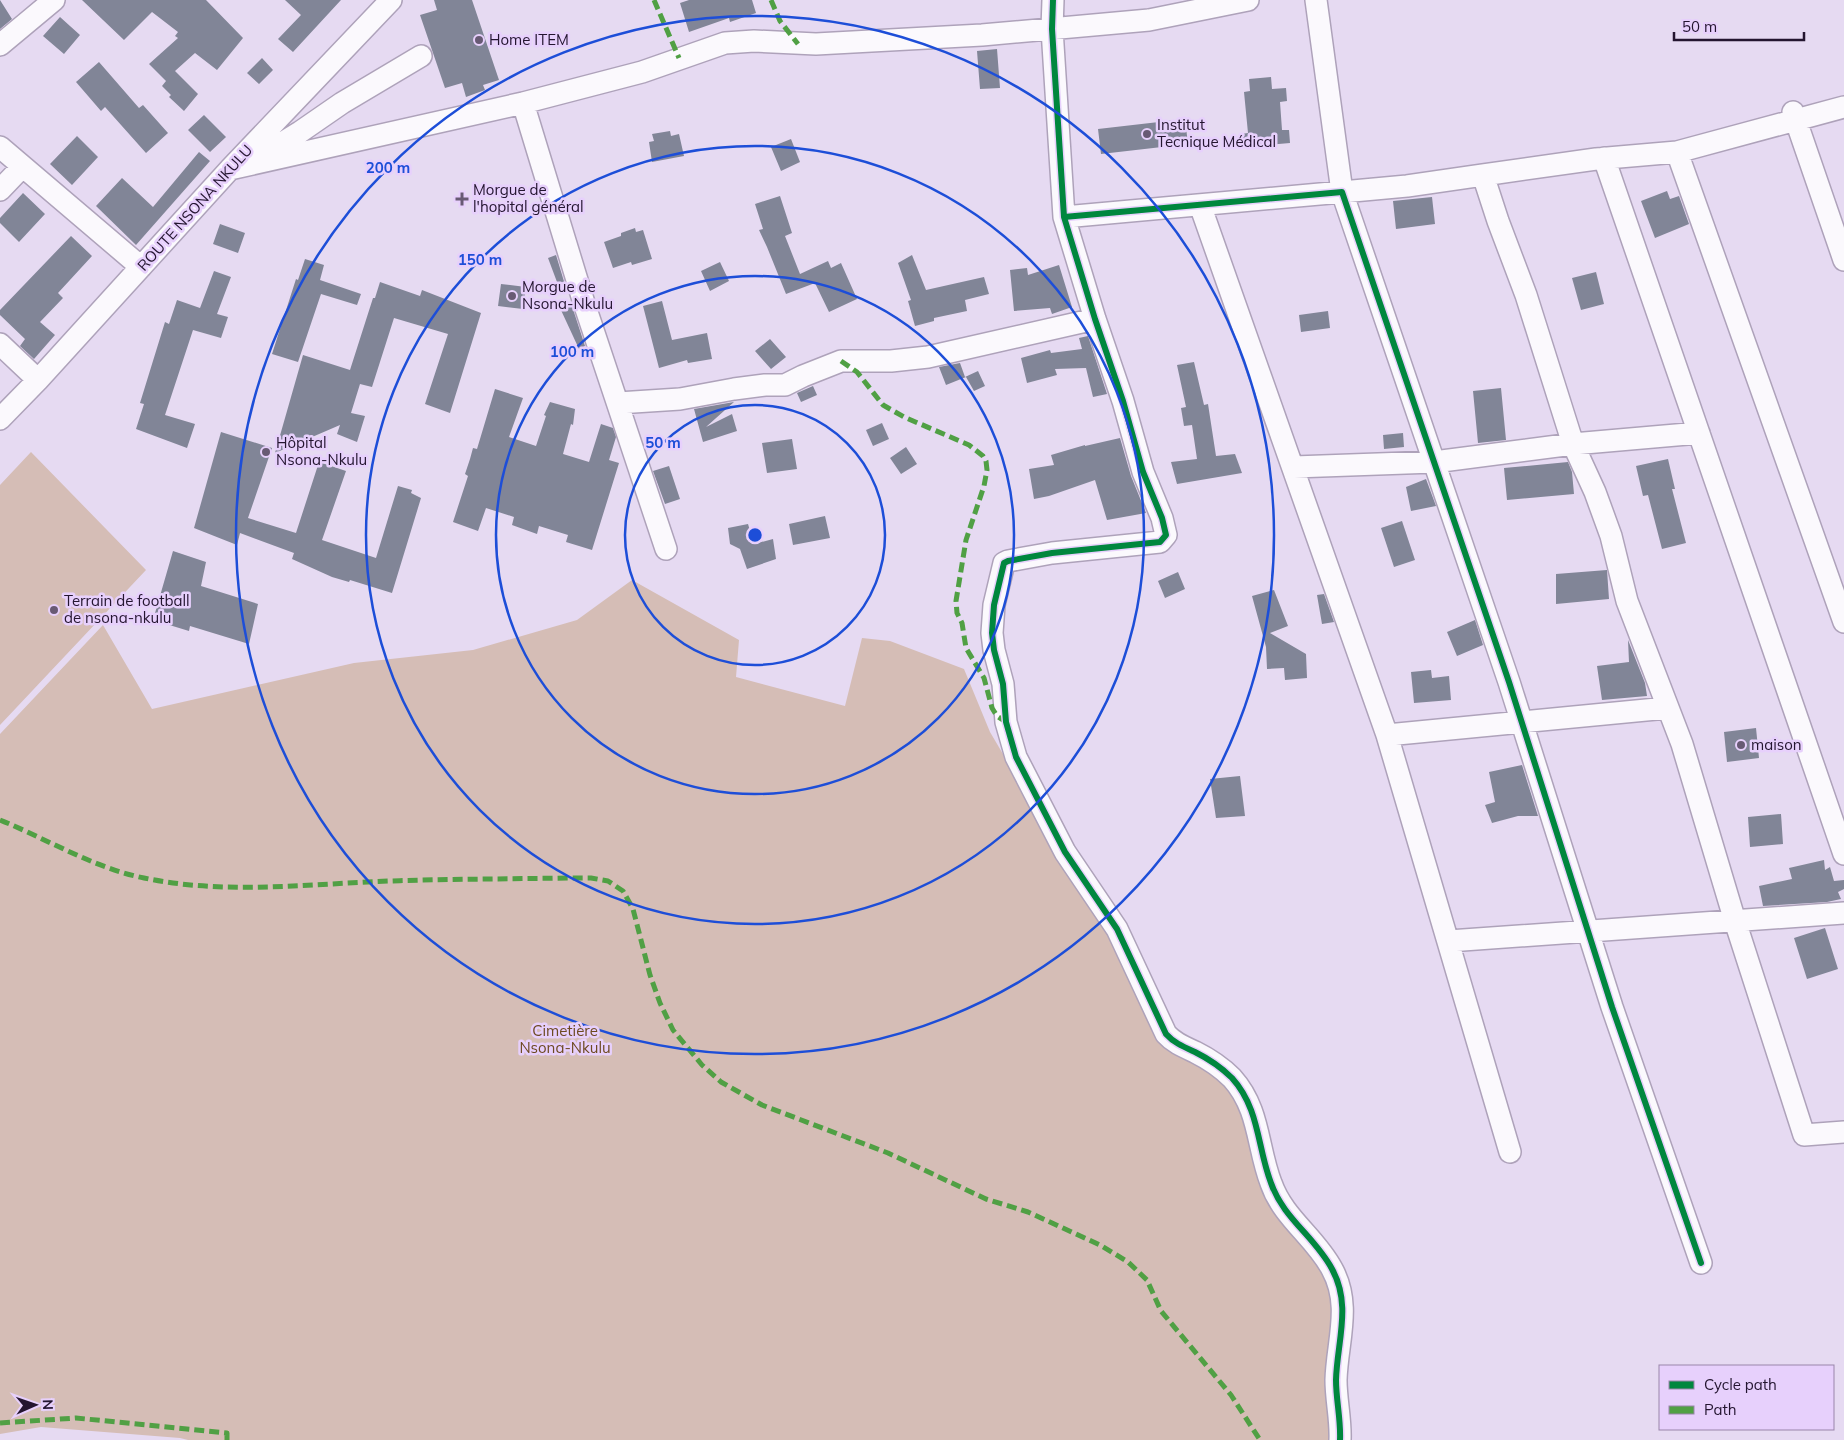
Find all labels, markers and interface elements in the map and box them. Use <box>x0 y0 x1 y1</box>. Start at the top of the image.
scale bar <box>1674 10 1804 42</box>
text: 50 m <box>1682 17 1717 36</box>
place label: Home ITEM <box>489 30 569 49</box>
marker: Home ITEM <box>473 34 485 46</box>
place label: Institut Tecnique Médical <box>1157 115 1276 151</box>
marker: Institut Tecnique Médical <box>1141 128 1153 140</box>
street label: ROUTE NSONA NKULU <box>133 141 256 275</box>
text: 200 m <box>366 158 410 177</box>
place label: Morgue de l'hopital général <box>473 180 584 216</box>
marker: Morgue de l'hopital général <box>455 192 469 206</box>
text: 150 m <box>458 250 502 269</box>
place label: Morgue de Nsona-Nkulu <box>522 277 613 313</box>
marker: Morgue de Nsona-Nkulu <box>506 290 518 302</box>
text: 100 m <box>550 342 594 361</box>
place label: Hôpital Nsona-Nkulu <box>276 433 367 469</box>
text: 50 m <box>645 433 681 452</box>
marker: Hôpital Nsona-Nkulu <box>260 446 272 458</box>
centre of rings <box>746 526 764 544</box>
place label: Terrain de football de nsona-nkulu <box>64 591 190 627</box>
marker: Terrain de football de nsona-nkulu <box>48 604 60 616</box>
place label: maison <box>1751 735 1802 754</box>
marker: maison <box>1735 739 1747 751</box>
park label: Cimetière Nsona-Nkulu <box>519 1021 611 1057</box>
legend <box>1659 1365 1834 1430</box>
text: Cycle path <box>1704 1375 1777 1394</box>
north arrow <box>10 1380 60 1430</box>
text: N <box>39 1399 57 1410</box>
text: Path <box>1704 1400 1736 1419</box>

